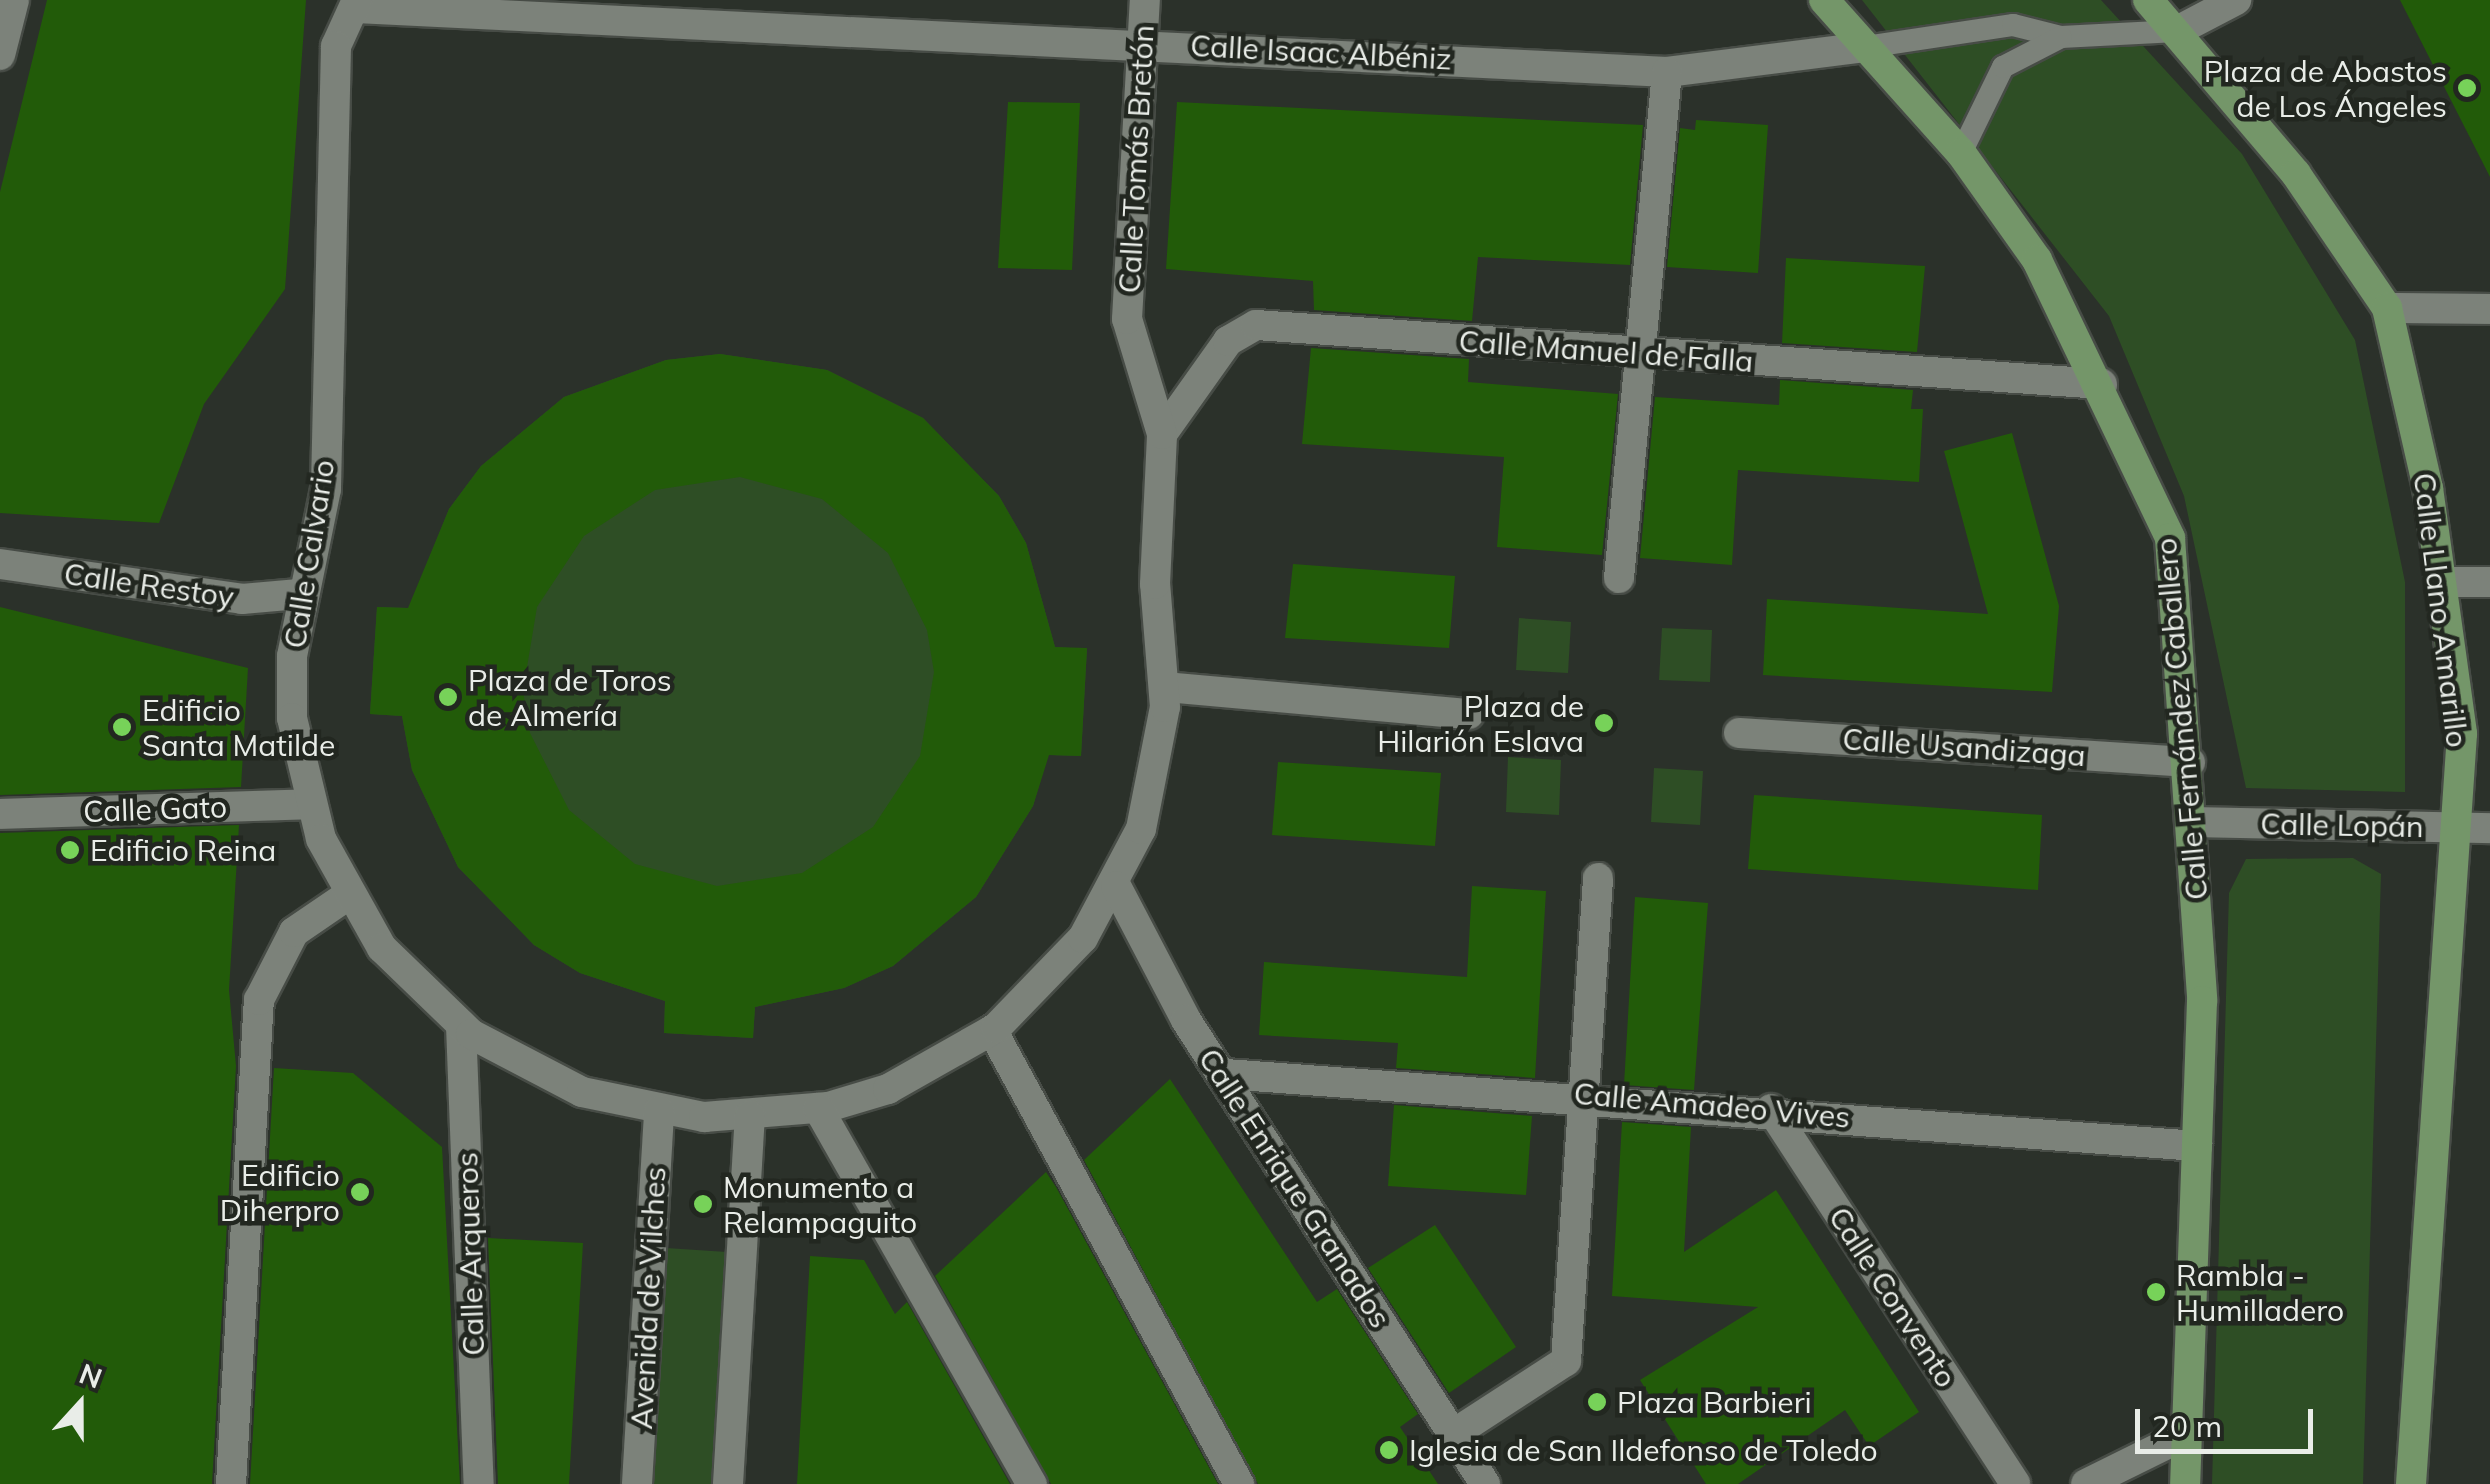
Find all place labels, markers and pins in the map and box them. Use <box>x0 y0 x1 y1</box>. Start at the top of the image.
place label: Plaza de Abastos de Los Ángeles <box>2204 53 2447 124</box>
marker: Plaza de Abastos de Los Ángeles <box>2456 77 2478 99</box>
place label: Plaza de Toros de Almería <box>468 662 672 732</box>
marker: Plaza de Toros de Almería <box>437 686 459 708</box>
place label: Plaza de Hilarión Eslava <box>1377 688 1584 758</box>
place label: Edificio Santa Matilde <box>142 692 335 762</box>
marker: Plaza de Hilarión Eslava <box>1593 712 1615 734</box>
marker: Edificio Santa Matilde <box>111 716 133 738</box>
place label: Edificio Reina <box>90 832 276 868</box>
marker: Edificio Reina <box>59 839 81 861</box>
place label: Edificio Diherpro <box>220 1157 340 1228</box>
place label: Monumento a Relampaguito <box>723 1169 917 1240</box>
marker: Edificio Diherpro <box>349 1181 371 1203</box>
marker: Monumento a Relampaguito <box>692 1193 714 1215</box>
place label: Rambla - Humilladero <box>2176 1257 2344 1328</box>
marker: Rambla - Humilladero <box>2145 1281 2167 1303</box>
place label: Plaza Barbieri <box>1617 1384 1812 1420</box>
marker: Plaza Barbieri <box>1586 1391 1608 1413</box>
place label: Iglesia de San Ildefonso de Toledo <box>1409 1432 1878 1468</box>
marker: Iglesia de San Ildefonso de Toledo <box>1378 1439 1400 1461</box>

